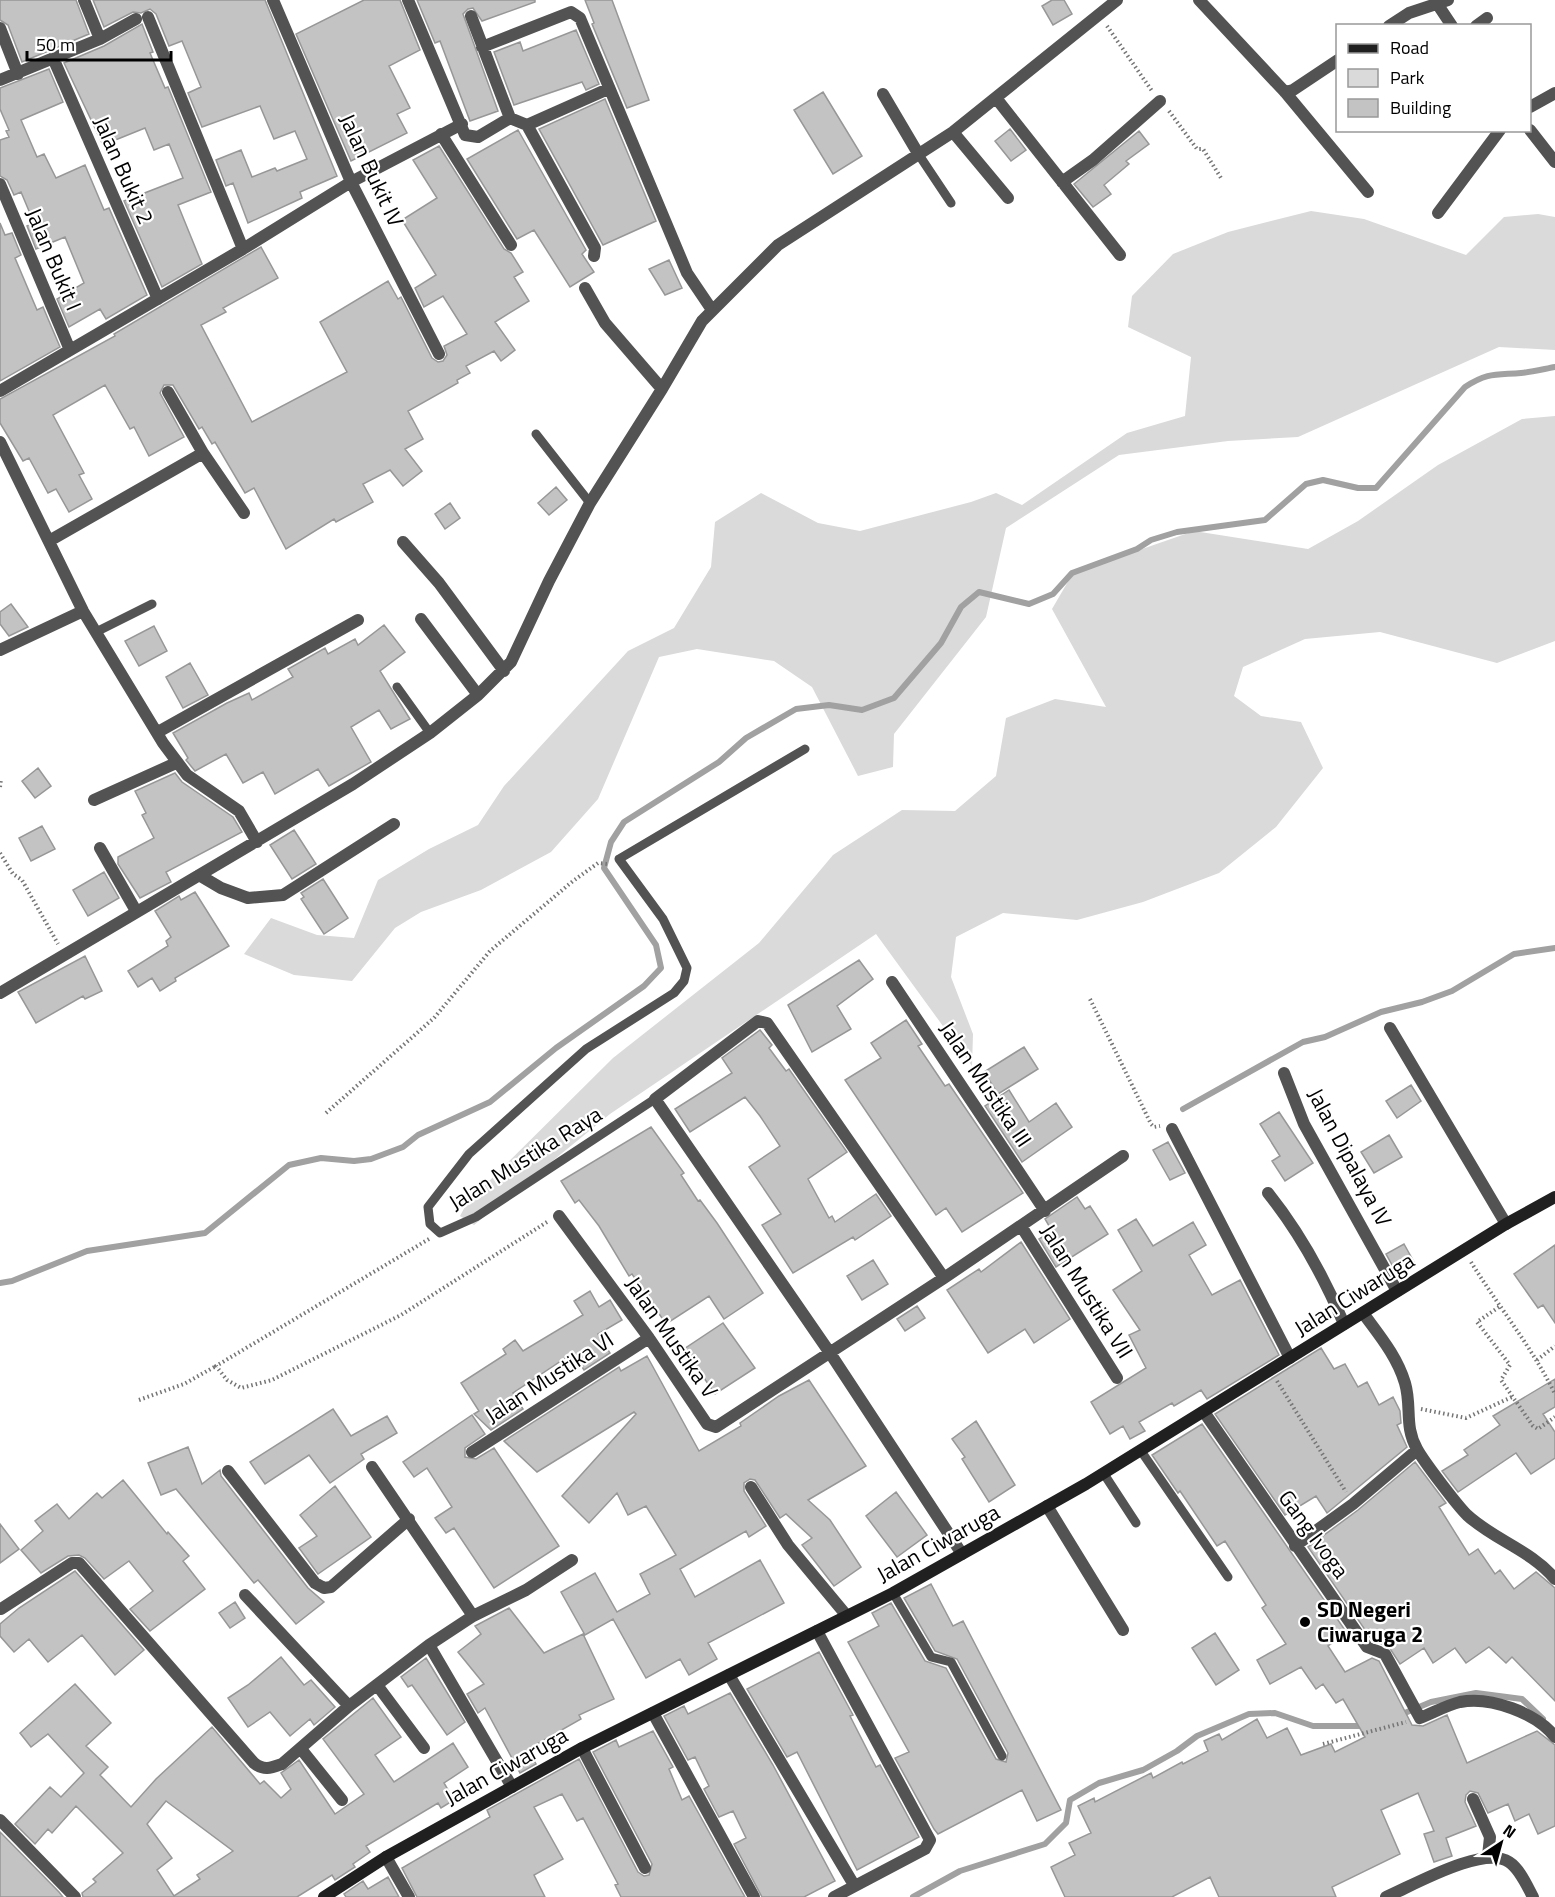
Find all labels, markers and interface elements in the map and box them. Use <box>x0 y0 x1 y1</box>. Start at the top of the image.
scale bar <box>27 24 171 62</box>
legend <box>1336 24 1531 132</box>
text: 50 m <box>36 31 75 58</box>
text: Road <box>1390 34 1429 61</box>
text: Park <box>1390 64 1425 91</box>
text: Building <box>1390 94 1451 121</box>
street label: Jalan Bukit IV <box>331 108 413 232</box>
street label: Jalan Bukit 2 <box>85 110 163 230</box>
street label: Jalan Bukit I <box>17 202 91 316</box>
street label: Jalan Mustika III <box>931 1014 1041 1154</box>
street label: Jalan Dipalaya IV <box>1299 1082 1401 1232</box>
street label: Jalan Mustika Raya <box>442 1097 608 1219</box>
street label: Jalan Mustika VII <box>1032 1217 1142 1365</box>
street label: Jalan Ciwaruga <box>1287 1243 1421 1345</box>
street label: Jalan Mustika V <box>617 1269 727 1405</box>
street label: Jalan Mustika VI <box>478 1323 620 1431</box>
street label: Gang Ivoga <box>1270 1483 1358 1585</box>
street label: Jalan Ciwaruga <box>870 1495 1006 1591</box>
place label: SD Negeri Ciwaruga 2 <box>1317 1592 1423 1651</box>
marker: SD Negeri Ciwaruga 2 <box>1298 1615 1312 1629</box>
street label: Jalan Ciwaruga <box>438 1718 574 1814</box>
north arrow <box>1471 1813 1531 1873</box>
text: N <box>1498 1818 1521 1844</box>

